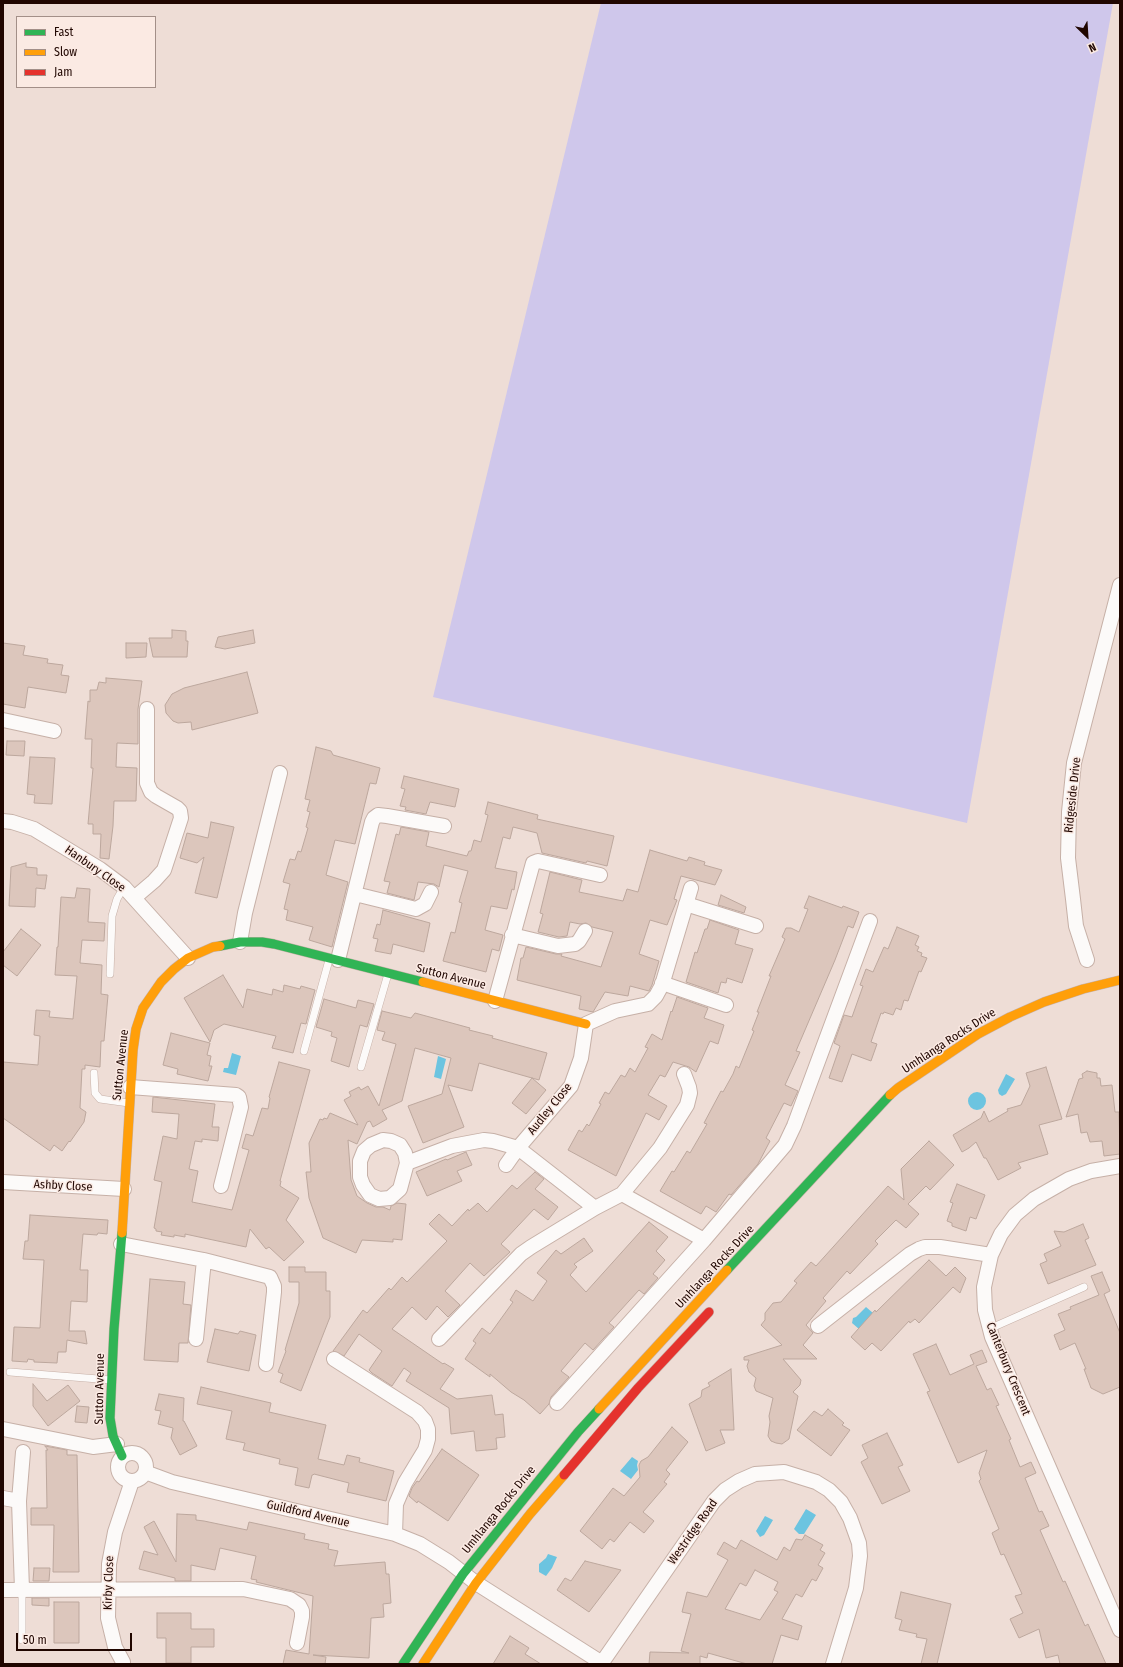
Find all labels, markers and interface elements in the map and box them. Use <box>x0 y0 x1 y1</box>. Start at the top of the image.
legend <box>16 16 156 88</box>
north arrow <box>1067 16 1107 56</box>
text: Fast <box>54 25 73 39</box>
text: N <box>1087 40 1098 55</box>
text: Slow <box>54 45 77 59</box>
text: Jam <box>54 65 72 79</box>
street label: Ridgeside Drive <box>1062 756 1084 834</box>
street label: Hanbury Close <box>62 843 128 895</box>
street label: Sutton Avenue <box>415 961 487 993</box>
street label: Umhlanga Rocks Drive <box>899 1005 999 1077</box>
street label: Sutton Avenue <box>110 1029 132 1101</box>
street label: Audley Close <box>525 1080 575 1138</box>
street label: Ashby Close <box>33 1177 93 1195</box>
street label: Umhlanga Rocks Drive <box>673 1222 757 1312</box>
street label: Canterbury Crescent <box>983 1320 1033 1418</box>
street label: Sutton Avenue <box>92 1353 108 1425</box>
street label: Umhlanga Rocks Drive <box>459 1463 539 1557</box>
street label: Guildford Avenue <box>265 1497 351 1531</box>
street label: Westridge Road <box>665 1497 721 1567</box>
street label: Kirby Close <box>101 1556 117 1610</box>
scale bar <box>18 1625 134 1651</box>
text: 50 m <box>23 1633 47 1647</box>

